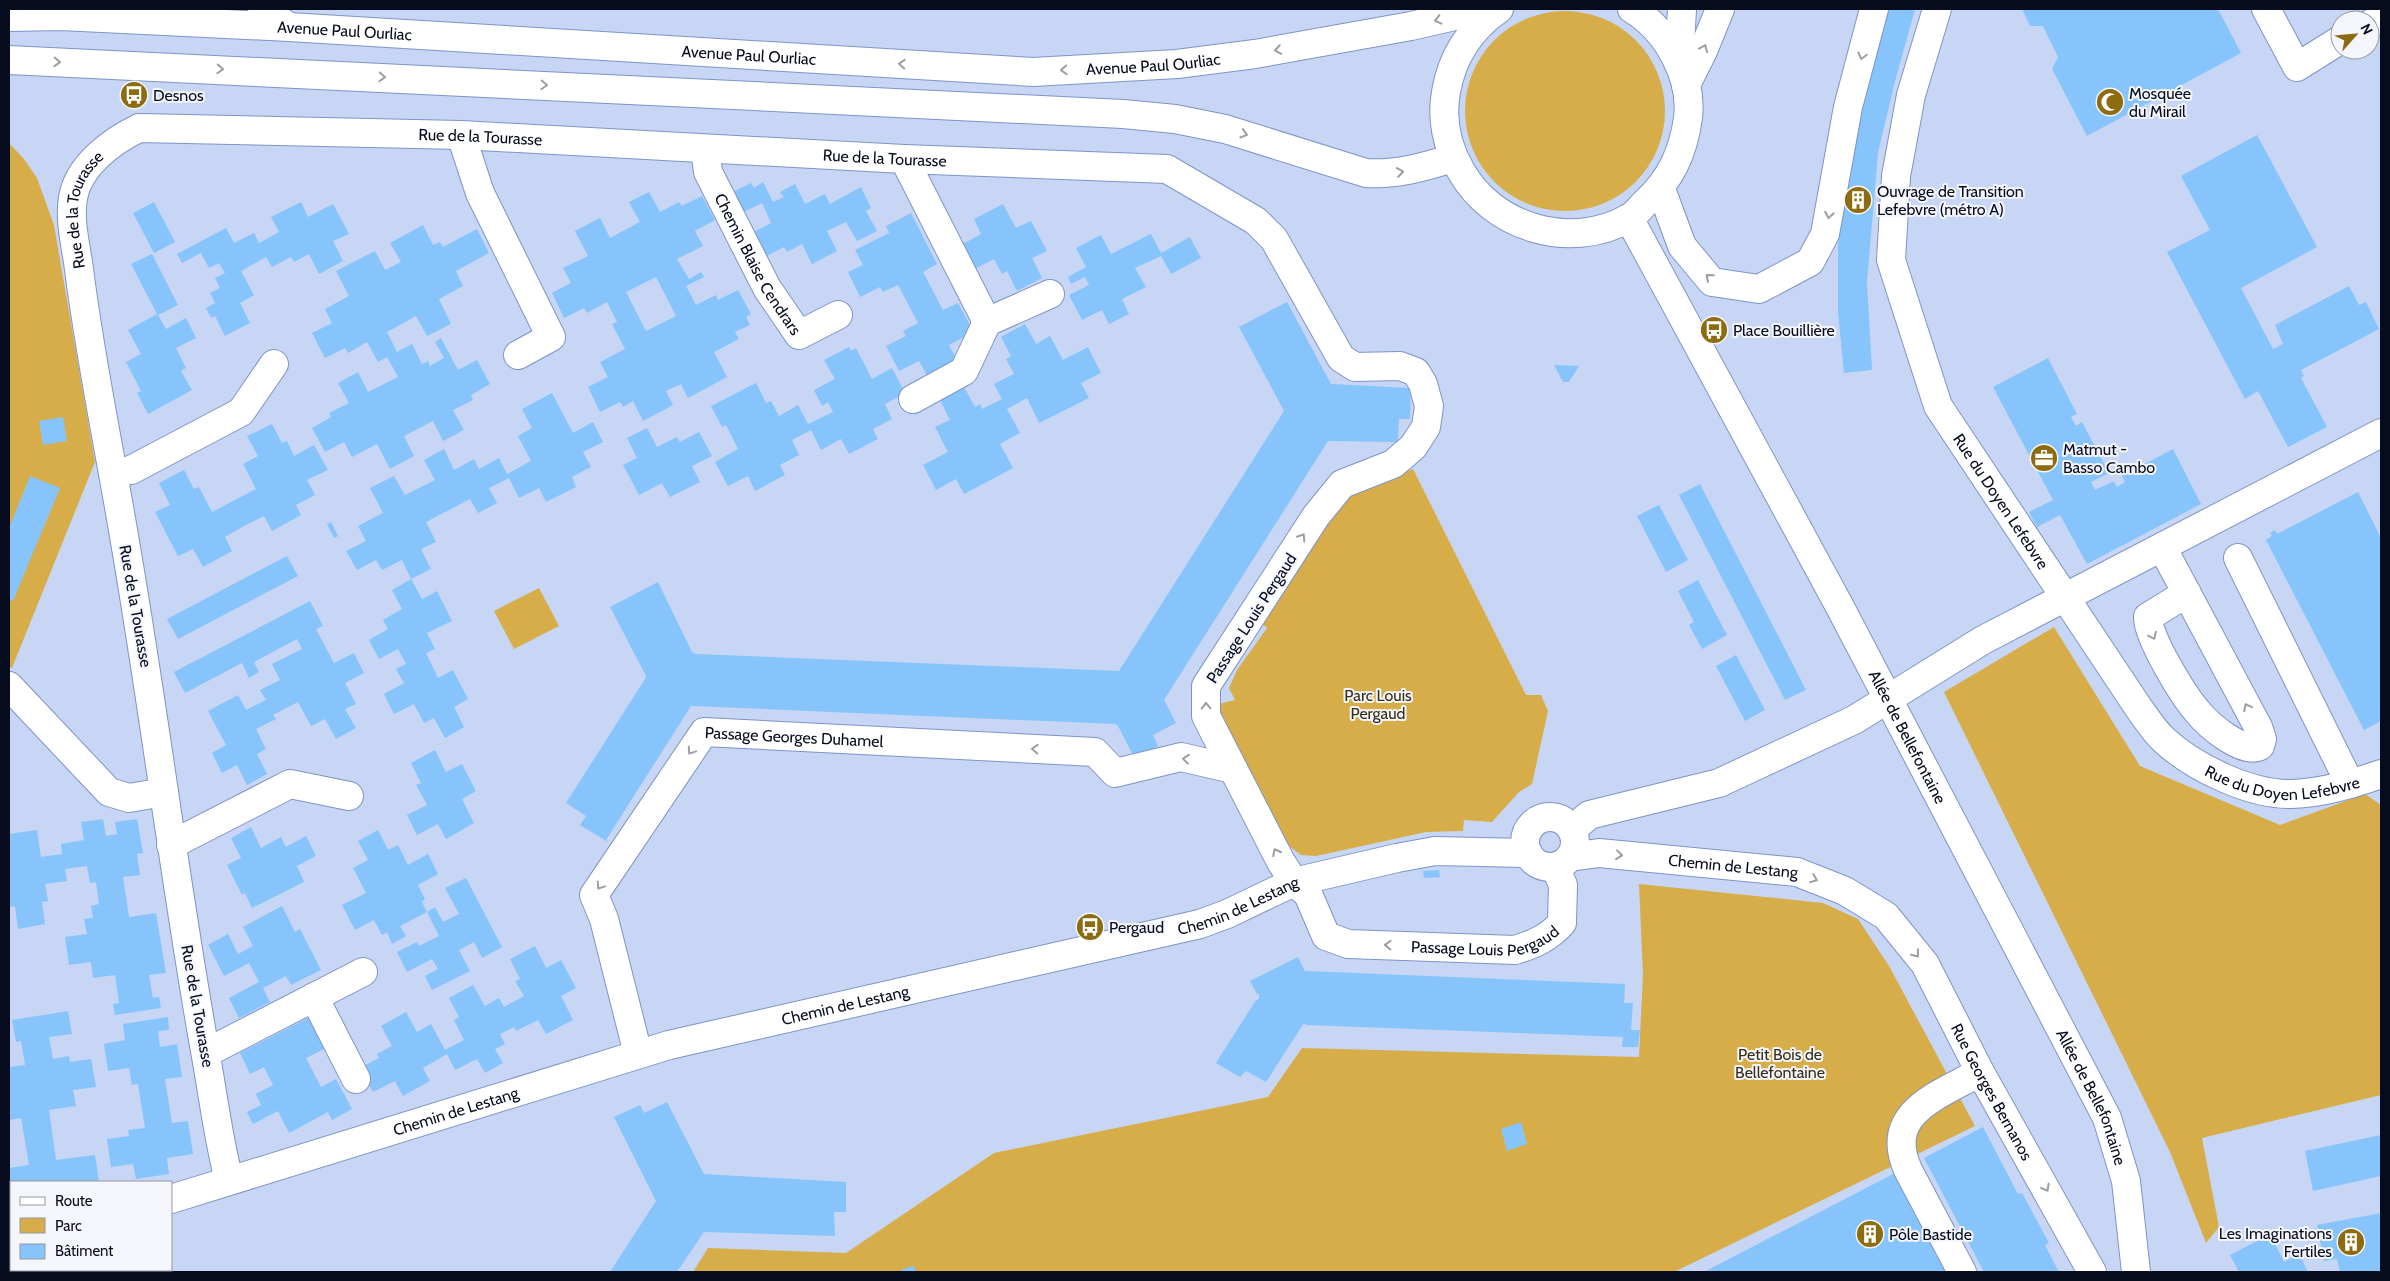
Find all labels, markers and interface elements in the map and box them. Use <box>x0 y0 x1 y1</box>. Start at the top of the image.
north arrow <box>2330 10 2380 60</box>
one-way arrow <box>1433 14 1442 25</box>
street label: Avenue Paul Ourliac <box>277 17 412 44</box>
text: N <box>2356 21 2377 38</box>
street label: Avenue Paul Ourliac <box>681 42 817 69</box>
one-way arrow <box>1273 44 1282 54</box>
one-way arrow <box>1698 44 1709 53</box>
street label: Avenue Paul Ourliac <box>1085 50 1221 79</box>
one-way arrow <box>1857 51 1868 60</box>
one-way arrow <box>54 56 62 67</box>
one-way arrow <box>898 59 906 70</box>
one-way arrow <box>216 64 224 75</box>
one-way arrow <box>1060 65 1068 76</box>
one-way arrow <box>378 72 386 83</box>
bus stop icon: Desnos <box>119 80 149 110</box>
one-way arrow <box>541 80 549 91</box>
place label: Mosquée du Mirail <box>2129 84 2191 121</box>
place label: Desnos <box>153 86 204 105</box>
mosque icon: Mosquée du Mirail <box>2095 87 2125 117</box>
street label: Rue de la Tourasse <box>418 125 543 149</box>
one-way arrow <box>1239 129 1248 139</box>
street label: Rue de la Tourasse <box>822 146 947 171</box>
street label: Rue de la Tourasse <box>63 147 107 270</box>
one-way arrow <box>1397 167 1405 178</box>
place label: Ouvrage de Transition Lefebvre (métro A) <box>1877 182 2024 219</box>
building icon: Ouvrage de Transition Lefebvre (métro A) <box>1843 185 1873 215</box>
street label: Chemin Blaise Cendrars <box>710 190 805 339</box>
one-way arrow <box>1824 210 1834 219</box>
one-way arrow <box>1705 274 1714 283</box>
bus stop icon: Place Bouillière <box>1699 315 1729 345</box>
place label: Place Bouillière <box>1733 321 1835 340</box>
street label: Rue du Doyen Lefebvre <box>1949 430 2053 573</box>
place label: Matmut - Basso Cambo <box>2063 440 2155 477</box>
office icon: Matmut - Basso Cambo <box>2029 443 2059 473</box>
one-way arrow <box>1296 534 1305 543</box>
street label: Rue de la Tourasse <box>115 543 156 669</box>
street label: Passage Louis Pergaud <box>1202 550 1300 687</box>
one-way arrow <box>2146 631 2157 640</box>
street label: Allée de Bellefontaine <box>1865 667 1950 807</box>
park label: Parc Louis Pergaud <box>1344 686 1412 723</box>
one-way arrow <box>1201 702 1211 710</box>
one-way arrow <box>2243 703 2253 712</box>
street label: Passage Georges Duhamel <box>704 723 884 751</box>
one-way arrow <box>1030 743 1038 754</box>
one-way arrow <box>687 746 697 755</box>
one-way arrow <box>1181 754 1190 764</box>
street label: Rue du Doyen Lefebvre <box>2202 761 2362 804</box>
one-way arrow <box>1272 848 1282 857</box>
one-way arrow <box>1615 849 1623 860</box>
street label: Chemin de Lestang <box>1667 851 1800 882</box>
street label: Chemin de Lestang <box>1176 872 1301 939</box>
one-way arrow <box>1809 873 1818 883</box>
one-way arrow <box>597 880 606 890</box>
bus stop icon: Pergaud <box>1075 912 1105 942</box>
place label: Pergaud <box>1109 918 1164 937</box>
street label: Passage Louis Pergaud <box>1411 922 1563 960</box>
one-way arrow <box>1384 940 1392 950</box>
street label: Rue de la Tourasse <box>177 943 218 1069</box>
one-way arrow <box>1911 948 1919 957</box>
street label: Chemin de Lestang <box>780 981 912 1029</box>
street label: Rue Georges Bernanos <box>1947 1021 2037 1164</box>
street label: Allée de Bellefontaine <box>2052 1026 2130 1168</box>
park label: Petit Bois de Bellefontaine <box>1735 1045 1825 1082</box>
street label: Chemin de Lestang <box>391 1083 522 1140</box>
legend <box>10 1181 172 1271</box>
one-way arrow <box>2040 1183 2050 1192</box>
text: Route <box>55 1192 93 1210</box>
text: Parc <box>55 1217 82 1235</box>
building icon: Pôle Bastide <box>1855 1219 1885 1249</box>
place label: Les Imaginations Fertiles <box>2219 1224 2332 1261</box>
place label: Pôle Bastide <box>1889 1225 1972 1244</box>
building icon: Les Imaginations Fertiles <box>2336 1227 2366 1257</box>
text: Bâtiment <box>55 1242 113 1260</box>

